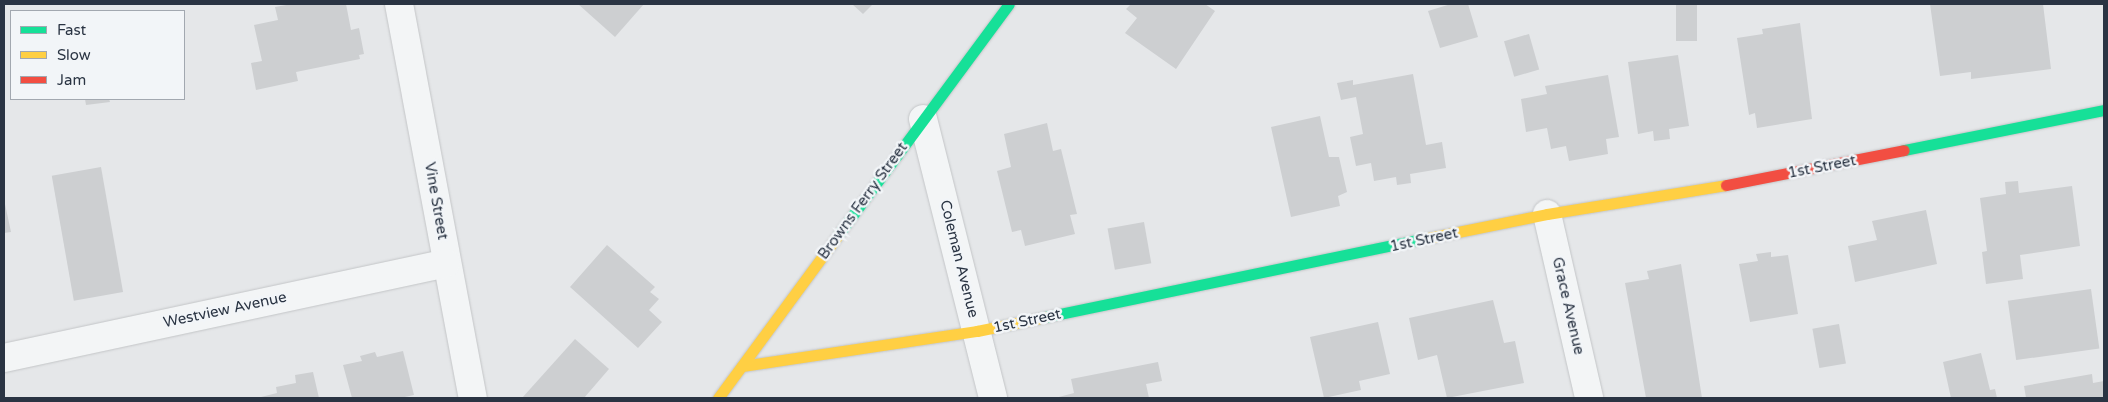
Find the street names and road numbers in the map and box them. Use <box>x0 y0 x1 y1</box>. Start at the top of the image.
street label: Browns Ferry Street <box>814 139 912 263</box>
street label: 1st Street <box>1786 152 1858 182</box>
street label: Vine Street <box>420 161 452 241</box>
street label: Coleman Avenue <box>936 198 982 320</box>
street label: 1st Street <box>1388 224 1460 256</box>
street label: Grace Avenue <box>1548 255 1588 357</box>
street label: Westview Avenue <box>162 288 288 332</box>
street label: 1st Street <box>991 305 1063 337</box>

